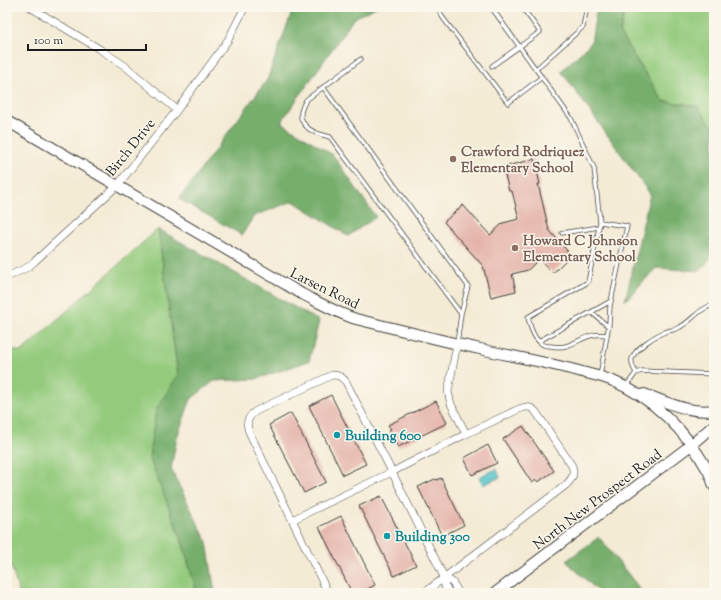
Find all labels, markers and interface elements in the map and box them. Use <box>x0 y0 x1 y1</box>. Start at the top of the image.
scale bar <box>28 26 146 52</box>
text: 100 m <box>34 32 63 50</box>
street label: Birch Drive <box>102 115 161 181</box>
place label: Crawford Rodriquez Elementary School <box>461 143 585 179</box>
marker: Crawford Rodriquez Elementary School <box>448 154 458 164</box>
place label: Howard C Johnson Elementary School <box>523 232 639 268</box>
marker: Howard C Johnson Elementary School <box>510 243 520 253</box>
street label: Larsen Road <box>286 264 362 315</box>
place label: Building 600 <box>345 427 422 447</box>
marker: Building 600 <box>332 430 342 440</box>
street label: North New Prospect Road <box>530 445 667 556</box>
place label: Building 300 <box>395 528 470 548</box>
marker: Building 300 <box>382 531 392 541</box>

